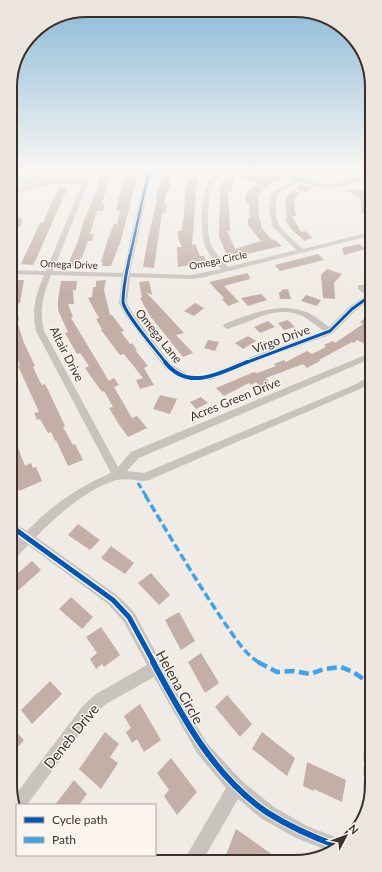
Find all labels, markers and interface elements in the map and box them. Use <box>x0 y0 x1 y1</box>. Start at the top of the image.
street label: Omega Circle <box>188 248 248 272</box>
street label: Omega Drive <box>40 257 98 271</box>
street label: Omega Lane <box>132 306 186 366</box>
street label: Virgo Drive <box>250 322 312 356</box>
street label: Altair Drive <box>47 324 87 384</box>
street label: Acres Green Drive <box>188 374 282 424</box>
street label: Helena Circle <box>153 647 207 727</box>
street label: Deneb Drive <box>40 700 102 772</box>
legend <box>16 804 156 856</box>
text: Cycle path <box>52 812 107 827</box>
north arrow <box>326 816 366 856</box>
text: N <box>346 822 362 837</box>
text: Path <box>52 832 76 847</box>

